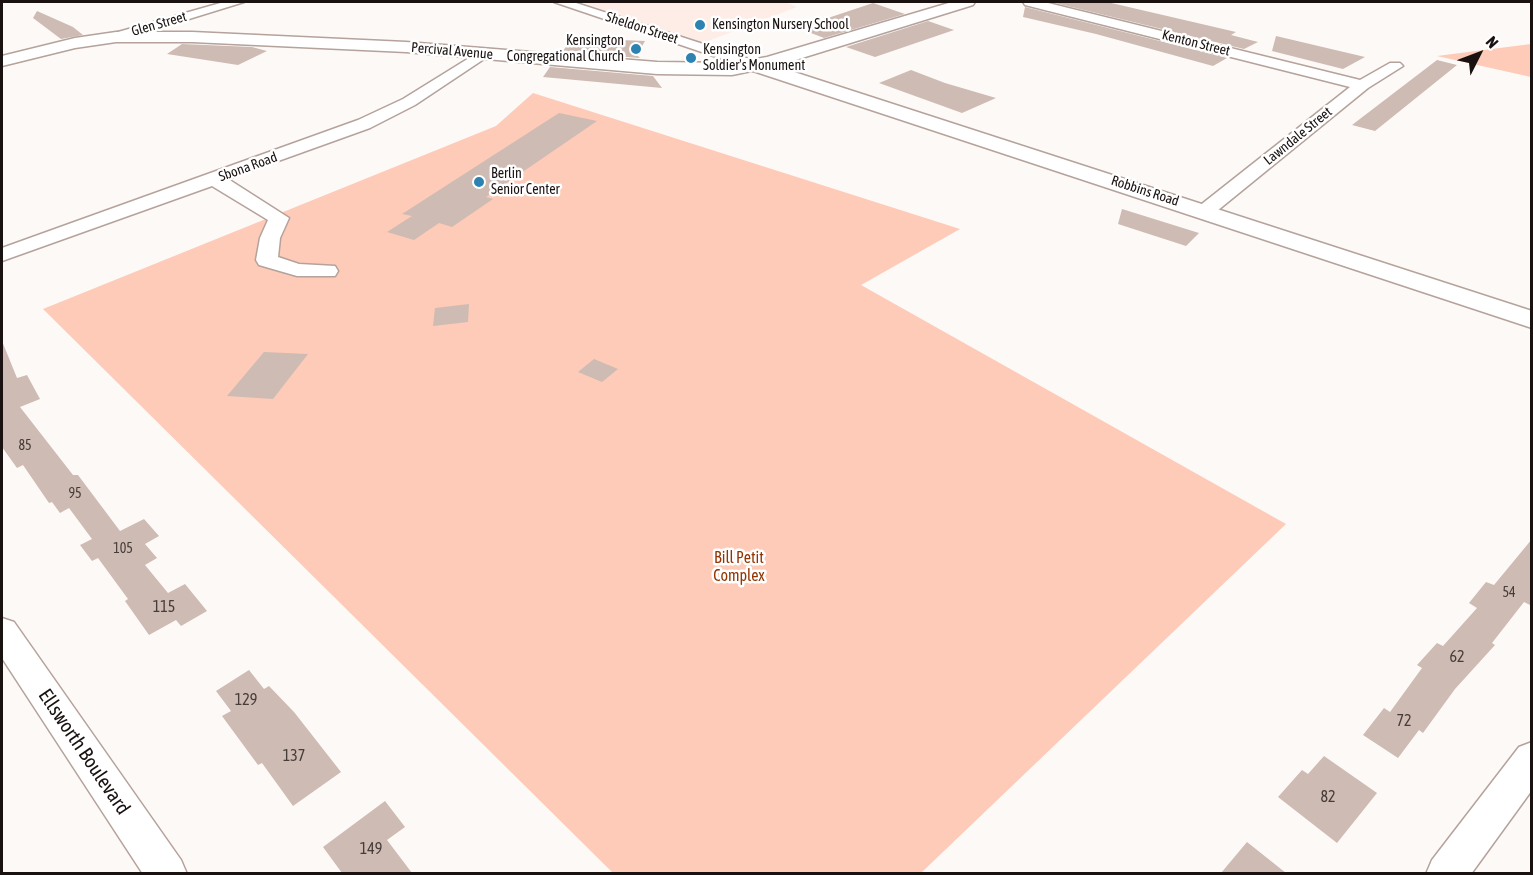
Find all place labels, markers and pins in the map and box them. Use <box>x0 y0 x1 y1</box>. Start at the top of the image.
place label: Kensington Nursery School <box>712 17 849 33</box>
marker: Kensington Nursery School <box>693 18 707 32</box>
place label: Kensington Congregational Church <box>507 33 624 66</box>
marker: Kensington Congregational Church <box>629 42 643 56</box>
place label: Kensington Soldier's Monument <box>703 42 805 74</box>
marker: Kensington Soldier's Monument <box>684 51 698 65</box>
place label: Berlin Senior Center <box>491 166 560 198</box>
marker: Berlin Senior Center <box>472 175 486 189</box>

